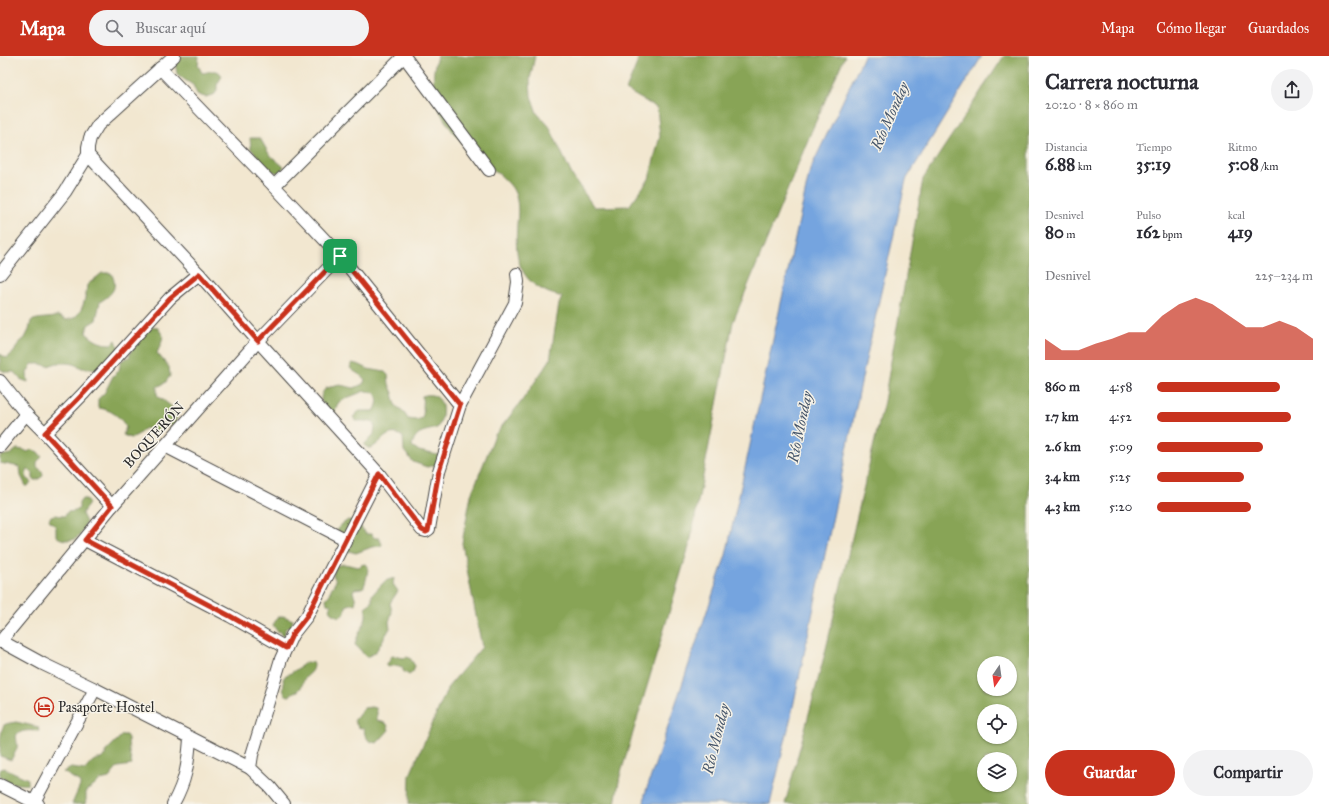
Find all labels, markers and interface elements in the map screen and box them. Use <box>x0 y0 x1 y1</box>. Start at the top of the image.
search box <box>89 10 369 46</box>
text: Mapa <box>20 17 65 40</box>
icon: search <box>103 17 125 39</box>
text: Buscar aquí <box>135 19 206 37</box>
text: Mapa <box>1101 20 1134 37</box>
text: Cómo llegar <box>1156 20 1226 37</box>
text: Guardados <box>1248 20 1309 37</box>
text: Carrera nocturna <box>1045 68 1198 95</box>
button: share <box>1271 69 1313 111</box>
water label: Río Monday <box>867 78 913 153</box>
text: 20:20 · 8 × 860 m <box>1045 97 1138 113</box>
text: Distancia <box>1045 141 1088 154</box>
text: Tiempo <box>1136 141 1172 154</box>
text: Ritmo <box>1228 141 1257 154</box>
text: 6.88 <box>1045 154 1075 175</box>
text: 35:19 <box>1136 154 1171 175</box>
text: 5:08 <box>1228 154 1259 175</box>
text: km <box>1075 160 1092 173</box>
text: /km <box>1259 160 1278 173</box>
text: Desnivel <box>1045 209 1084 222</box>
text: Pulso <box>1136 209 1161 222</box>
text: kcal <box>1228 209 1245 222</box>
text: 80 <box>1045 222 1064 243</box>
text: 162 <box>1136 222 1160 243</box>
text: 419 <box>1228 222 1253 243</box>
text: m <box>1064 228 1076 241</box>
text: bpm <box>1160 228 1183 241</box>
pin <box>323 239 357 273</box>
icon: arrive <box>329 245 351 267</box>
text: Desnivel <box>1045 268 1091 284</box>
text: 225–234 m <box>1255 268 1313 284</box>
text: 860 m <box>1045 379 1080 395</box>
text: 4:58 <box>1109 379 1132 395</box>
water label: Río Monday <box>784 389 817 465</box>
street label: BOQUERÓN <box>119 397 188 471</box>
text: 1.7 km <box>1045 409 1079 425</box>
text: 4:52 <box>1109 409 1132 425</box>
text: 2.6 km <box>1045 439 1081 455</box>
text: 5:09 <box>1109 439 1133 455</box>
text: 3.4 km <box>1045 469 1080 485</box>
text: 5:25 <box>1109 469 1131 485</box>
text: 4.3 km <box>1045 499 1080 515</box>
text: 5:20 <box>1109 499 1132 515</box>
north arrow <box>977 656 1017 696</box>
map controls <box>977 656 1017 792</box>
hotel icon: Pasaporte Hostel <box>33 696 55 718</box>
place label: Pasaporte Hostel <box>58 699 155 716</box>
water label: Río Monday <box>698 701 734 777</box>
button: locate <box>977 704 1017 744</box>
button: Guardar <box>1045 750 1175 796</box>
button: Compartir <box>1183 750 1313 796</box>
button: layers <box>977 752 1017 792</box>

